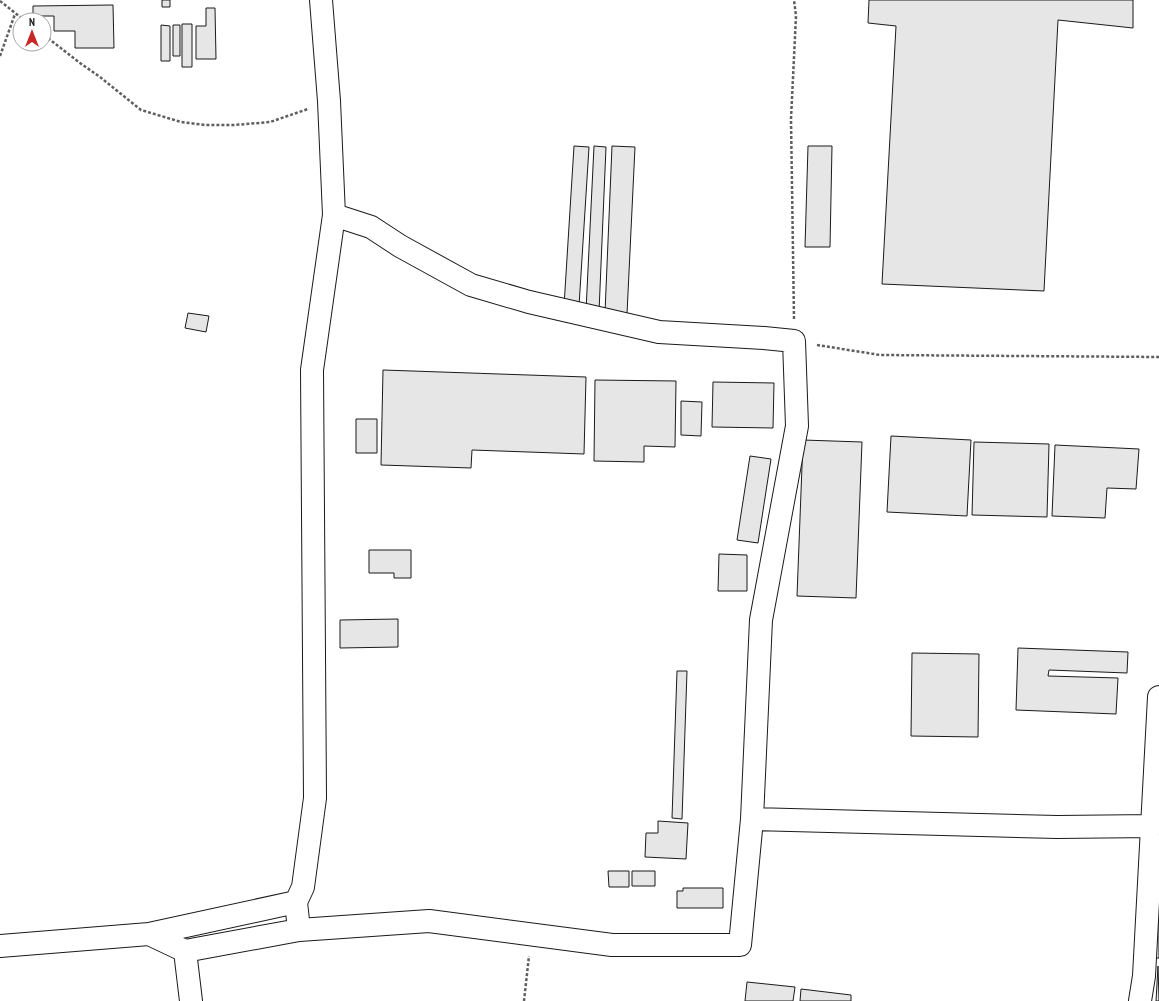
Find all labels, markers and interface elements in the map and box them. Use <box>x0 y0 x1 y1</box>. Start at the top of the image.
north arrow <box>12 12 52 52</box>
text: N <box>29 15 35 29</box>

